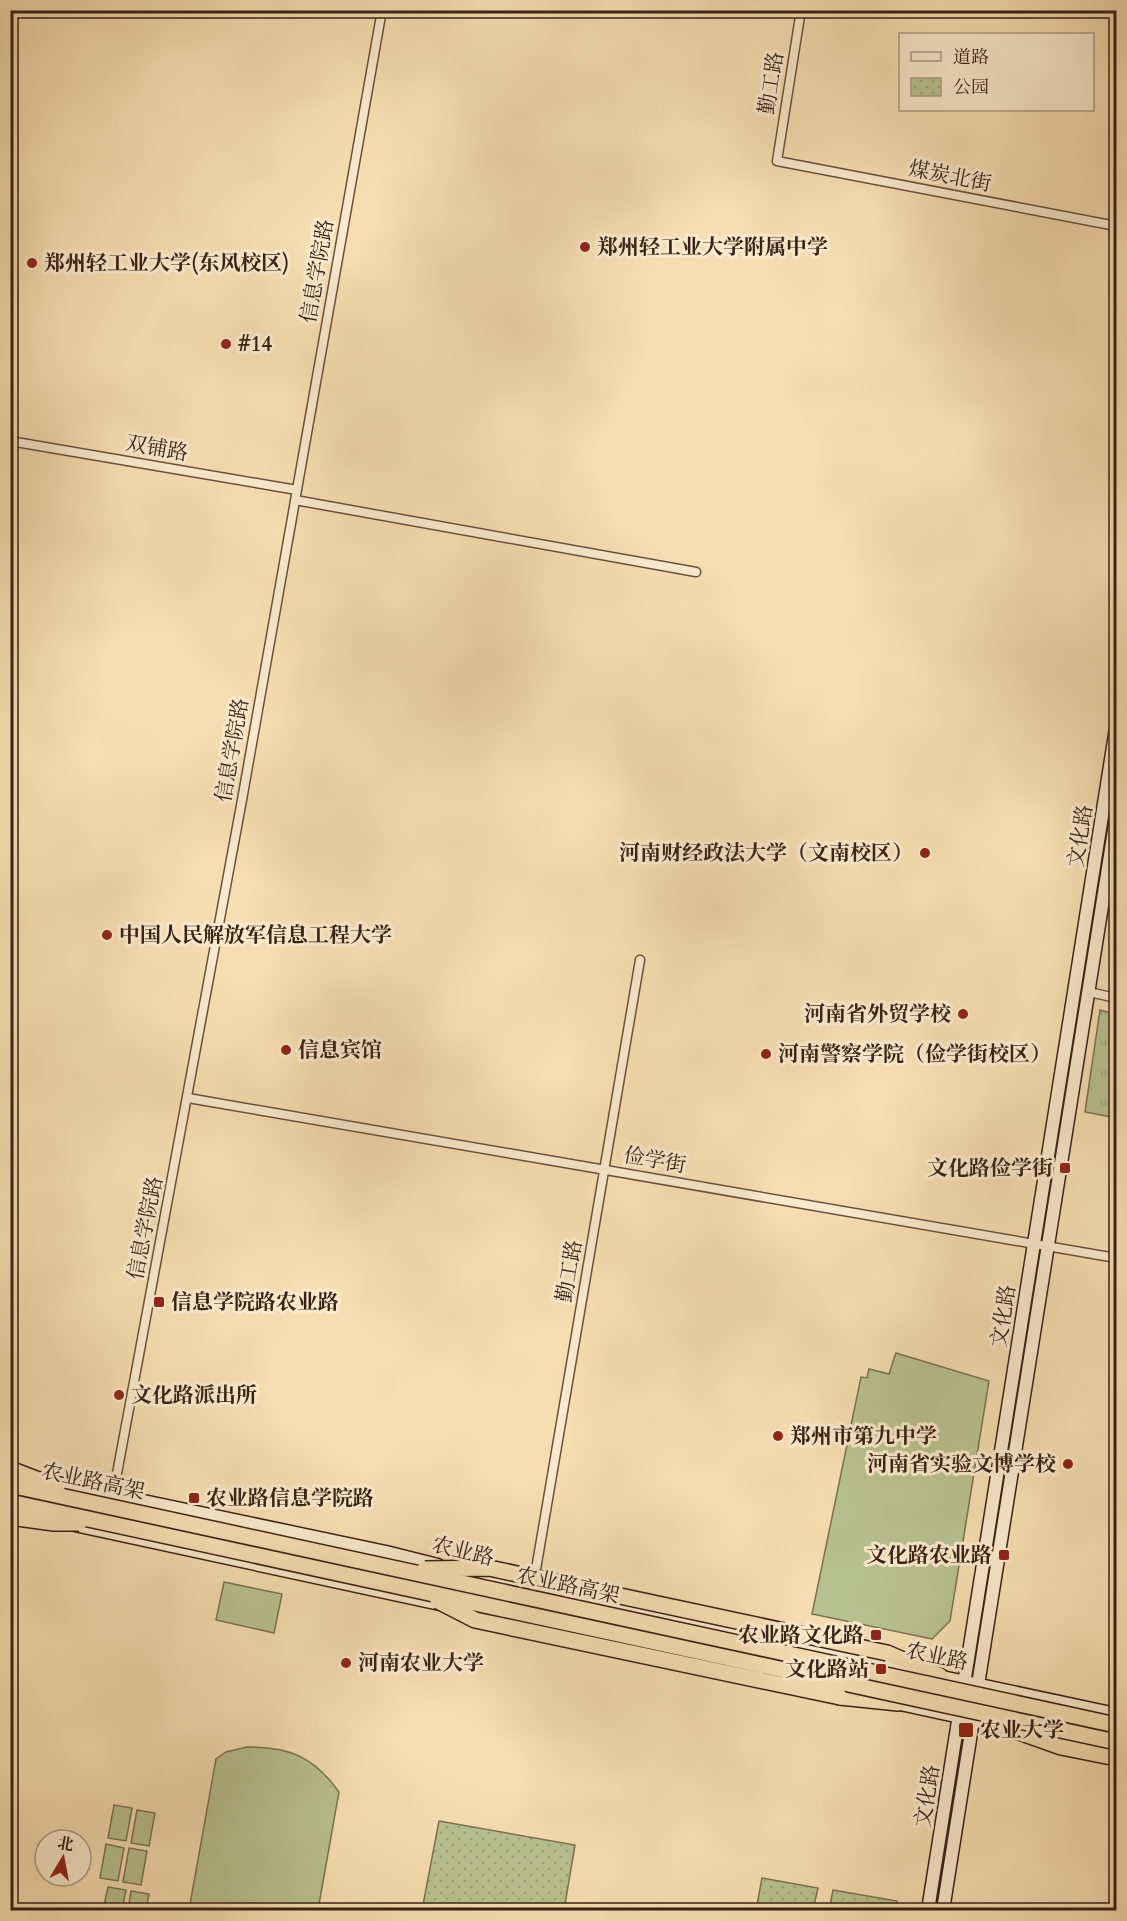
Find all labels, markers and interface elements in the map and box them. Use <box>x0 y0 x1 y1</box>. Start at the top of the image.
legend <box>899 33 1094 111</box>
text: 道路 <box>953 45 989 70</box>
street label: 勤工路 <box>752 50 791 116</box>
text: 公园 <box>953 75 989 100</box>
street label: 煤炭北街 <box>906 154 994 199</box>
street label: 信息学院路 <box>294 217 341 325</box>
place label: 郑州轻工业大学附属中学 <box>597 233 828 262</box>
marker: 郑州轻工业大学附属中学 <box>578 240 592 254</box>
place label: 郑州轻工业大学(东风校区) <box>44 249 289 278</box>
marker: 郑州轻工业大学(东风校区) <box>25 256 39 270</box>
place label: #14 <box>238 330 272 359</box>
marker: #14 <box>219 337 233 351</box>
street label: 双铺路 <box>123 429 190 468</box>
street label: 信息学院路 <box>209 696 256 804</box>
street label: 文化路 <box>1061 803 1100 869</box>
place label: 河南财经政法大学（文南校区） <box>619 839 913 868</box>
marker: 河南财经政法大学（文南校区） <box>918 846 932 860</box>
place label: 中国人民解放军信息工程大学 <box>119 921 392 950</box>
marker: 中国人民解放军信息工程大学 <box>100 928 114 942</box>
place label: 河南省外贸学校 <box>804 1000 951 1029</box>
marker: 河南省外贸学校 <box>956 1007 970 1021</box>
place label: 信息宾馆 <box>298 1036 382 1065</box>
place label: 河南警察学院（俭学街校区） <box>778 1040 1051 1069</box>
marker: 信息宾馆 <box>279 1043 293 1057</box>
marker: 河南警察学院（俭学街校区） <box>759 1047 773 1061</box>
street label: 俭学街 <box>621 1141 688 1180</box>
place label: 文化路俭学街 <box>927 1154 1053 1183</box>
marker: 文化路俭学街 <box>1058 1161 1072 1175</box>
street label: 信息学院路 <box>121 1174 170 1282</box>
street label: 勤工路 <box>550 1238 589 1305</box>
street label: 文化路 <box>984 1283 1023 1349</box>
place label: 信息学院路农业路 <box>171 1288 339 1317</box>
marker: 信息学院路农业路 <box>152 1295 166 1309</box>
place label: 文化路派出所 <box>131 1381 257 1410</box>
marker: 文化路派出所 <box>112 1388 126 1402</box>
place label: 郑州市第九中学 <box>790 1422 937 1451</box>
marker: 郑州市第九中学 <box>771 1429 785 1443</box>
place label: 河南省实验文博学校 <box>867 1450 1056 1479</box>
street label: 农业路高架 <box>39 1456 147 1507</box>
marker: 河南省实验文博学校 <box>1061 1457 1075 1471</box>
place label: 农业路信息学院路 <box>206 1484 374 1513</box>
marker: 农业路信息学院路 <box>187 1491 201 1505</box>
street label: 农业路 <box>429 1530 497 1573</box>
place label: 文化路农业路 <box>866 1541 992 1570</box>
marker: 文化路农业路 <box>997 1548 1011 1562</box>
street label: 农业路高架 <box>514 1560 622 1611</box>
place label: 农业路文化路 <box>738 1621 864 1650</box>
marker: 农业路文化路 <box>869 1628 883 1642</box>
street label: 农业路 <box>903 1636 971 1677</box>
place label: 河南农业大学 <box>358 1649 484 1678</box>
place label: 文化路站 <box>785 1655 869 1684</box>
marker: 河南农业大学 <box>339 1656 353 1670</box>
marker: 文化路站 <box>874 1662 888 1676</box>
place label: 农业大学 <box>980 1716 1064 1745</box>
marker: 农业大学 <box>957 1721 975 1739</box>
street label: 文化路 <box>908 1763 947 1829</box>
north arrow <box>33 1828 93 1888</box>
text: 北 <box>56 1832 75 1856</box>

